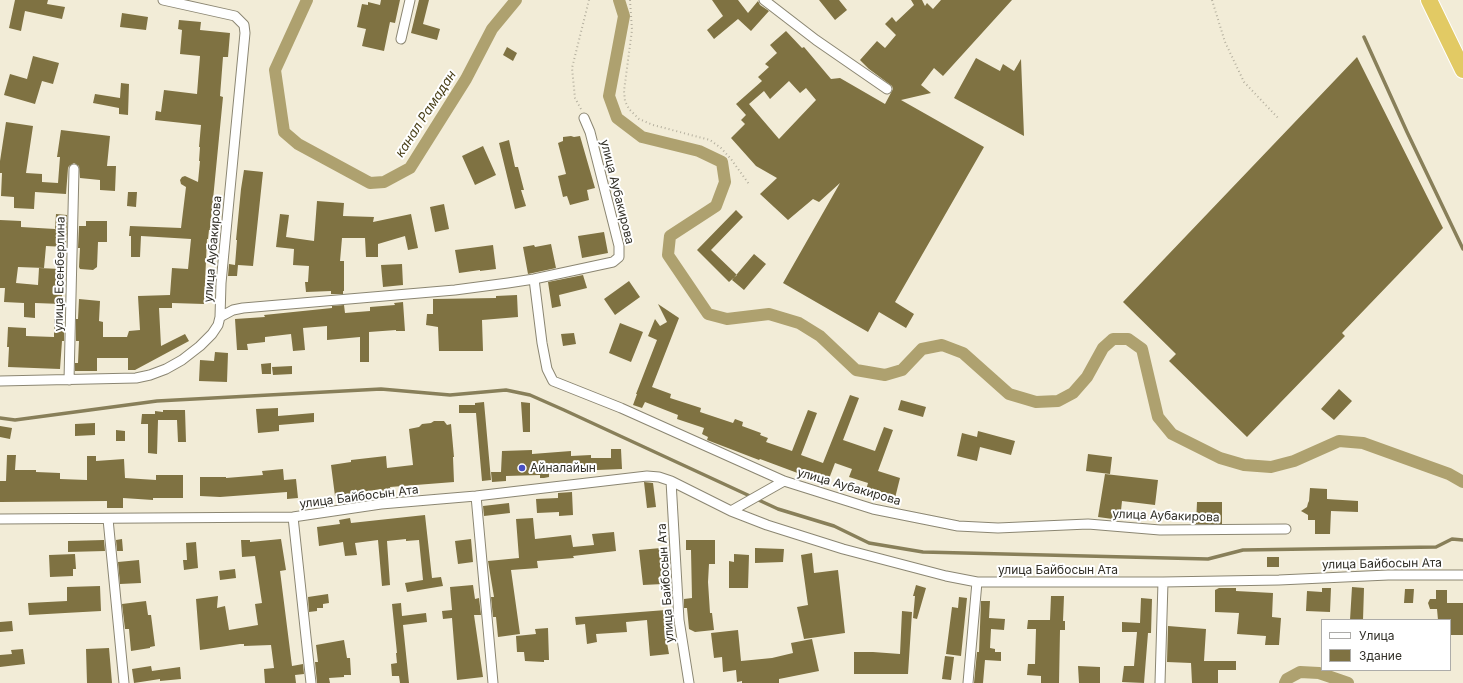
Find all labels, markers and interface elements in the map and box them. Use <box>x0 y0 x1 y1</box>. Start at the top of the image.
water label: канал Рамадан <box>392 68 460 160</box>
street label: улица Аубакирова <box>597 138 637 246</box>
street label: улица Аубакирова <box>201 195 225 303</box>
street label: улица Есенберлина <box>52 216 68 332</box>
place label: Айналайын <box>530 461 596 475</box>
marker: Айналайын <box>517 463 527 473</box>
street label: улица Аубакирова <box>795 465 903 509</box>
street label: улица Байбосын Ата <box>299 483 419 511</box>
street label: улица Аубакирова <box>1112 507 1220 525</box>
street label: улица Байбосын Ата <box>655 523 677 643</box>
street label: улица Байбосын Ата <box>1322 556 1442 572</box>
street label: улица Байбосын Ата <box>998 563 1118 577</box>
legend <box>1321 619 1451 671</box>
text: Улица <box>1359 628 1394 643</box>
text: Здание <box>1359 648 1402 663</box>

